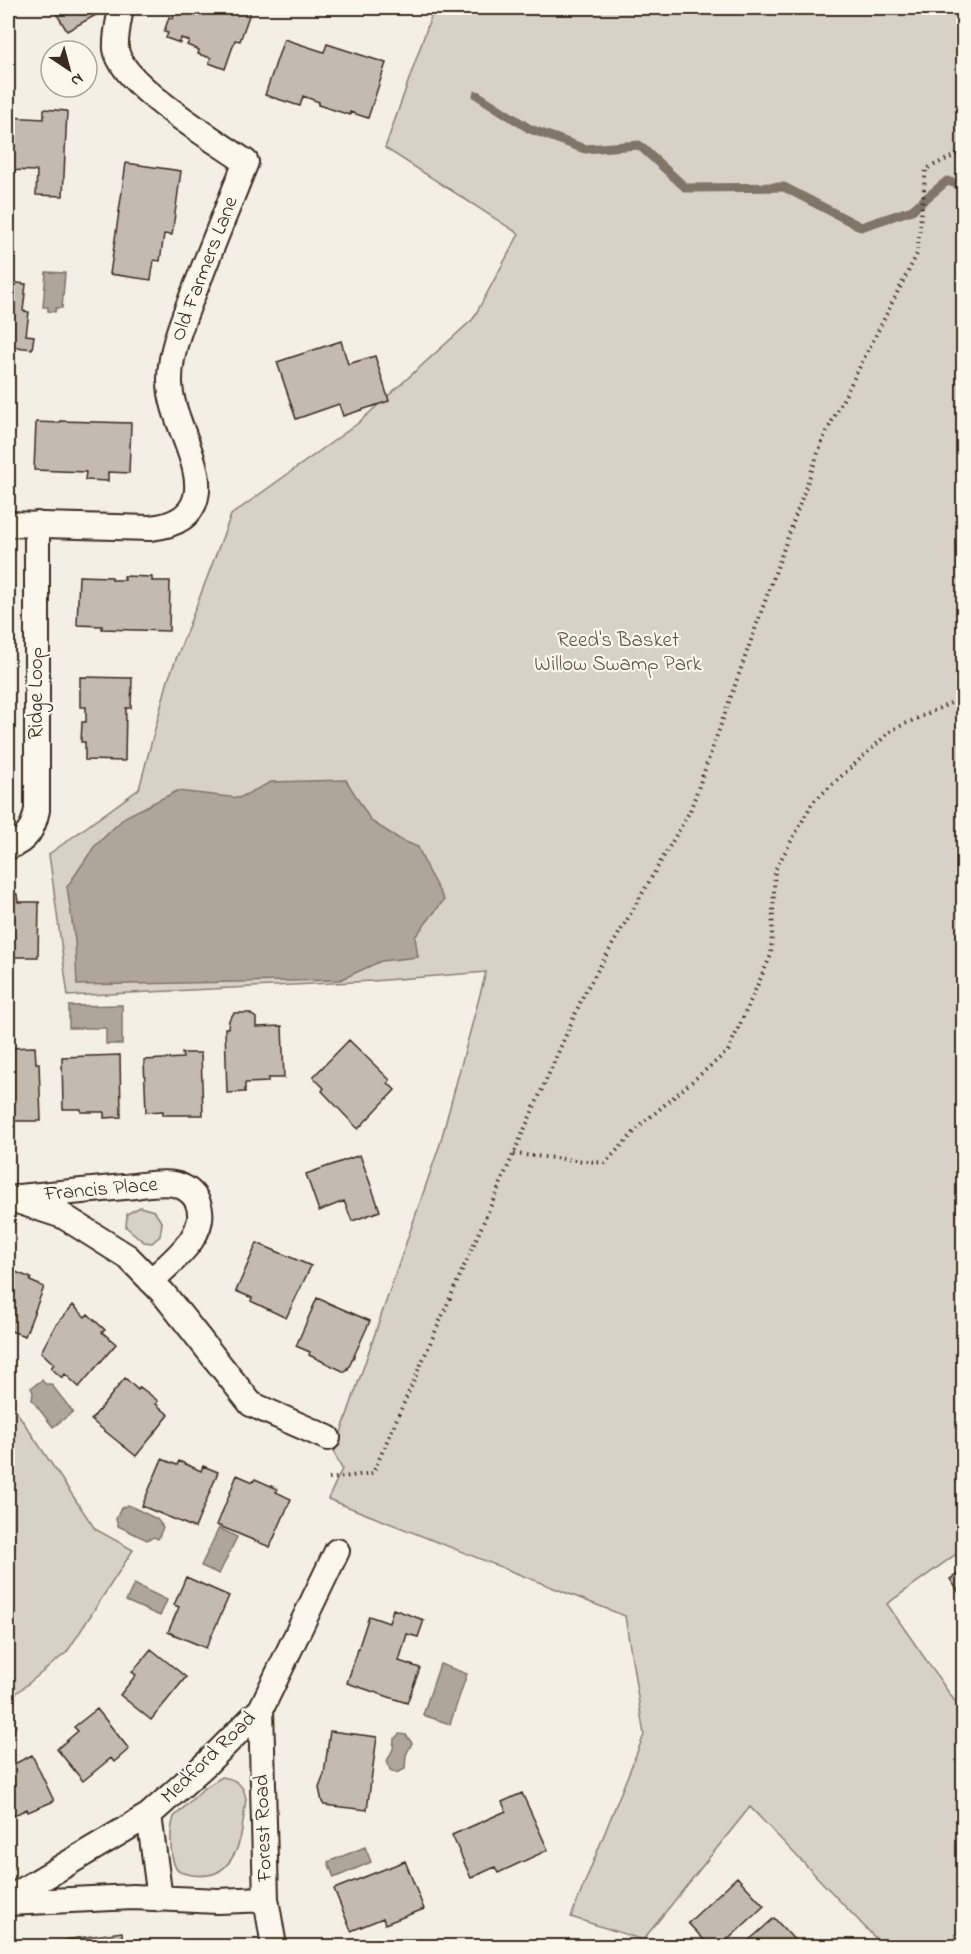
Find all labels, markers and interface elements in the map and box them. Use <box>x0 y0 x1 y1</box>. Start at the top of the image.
north arrow <box>39 39 99 99</box>
text: N <box>65 67 88 93</box>
street label: Old Farmers Lane <box>164 192 247 346</box>
park label: Reed's Basket Willow Swamp Park <box>534 626 703 680</box>
street label: Ridge Loop <box>22 647 54 739</box>
street label: Francis Place <box>42 1170 160 1210</box>
street label: Medford Road <box>154 1704 264 1811</box>
street label: Forest Road <box>247 1774 281 1883</box>

